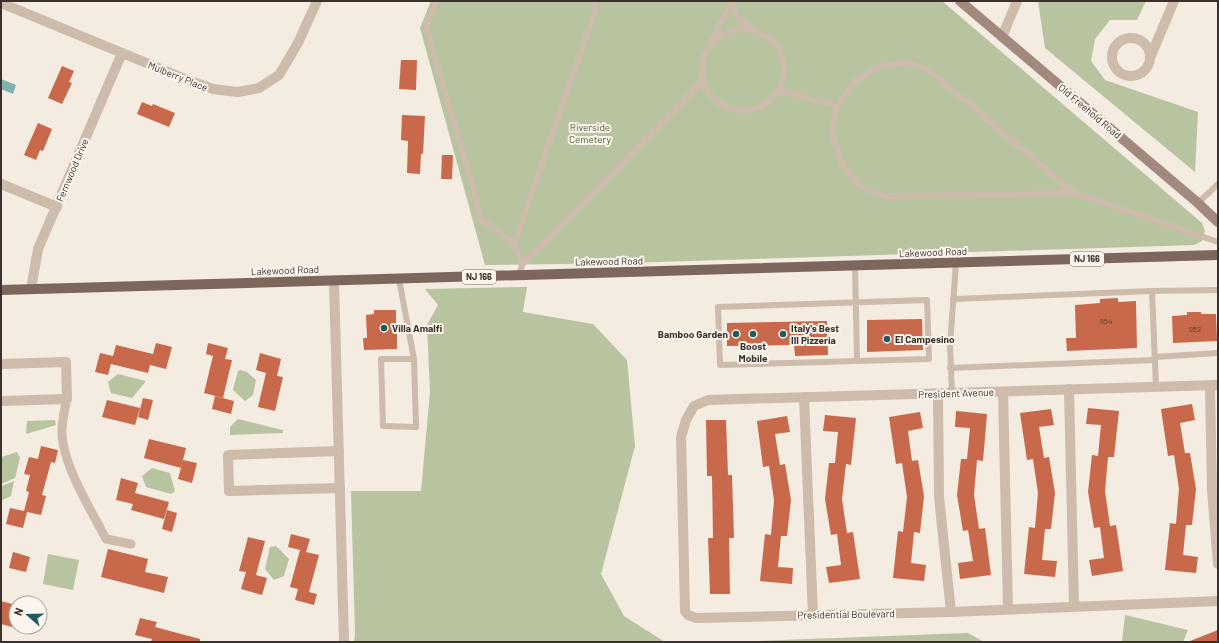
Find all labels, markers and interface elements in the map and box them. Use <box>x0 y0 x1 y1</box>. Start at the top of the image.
street label: Mulberry Place <box>146 59 210 93</box>
street label: Old Freehold Road <box>1056 81 1124 141</box>
park label: Riverside Cemetery <box>569 121 611 145</box>
street label: Fernwood Drive <box>53 137 91 203</box>
street label: Lakewood Road <box>899 245 967 259</box>
road number: NJ 166 <box>1070 252 1104 266</box>
street label: Lakewood Road <box>575 254 643 268</box>
street label: Lakewood Road <box>251 263 319 277</box>
road number: NJ 166 <box>462 270 496 284</box>
house number: 954 <box>1100 316 1112 326</box>
place label: Villa Amalfi <box>392 322 442 334</box>
place label: Italy's Best III Pizzeria <box>791 322 839 346</box>
marker: Villa Amalfi <box>379 323 389 333</box>
house number: 952 <box>1189 324 1201 334</box>
place label: Bamboo Garden <box>658 328 728 340</box>
marker: Bamboo Garden <box>731 329 741 339</box>
marker: Boost Mobile <box>748 329 758 339</box>
marker: Italy's Best III Pizzeria <box>778 329 788 339</box>
place label: El Campesino <box>895 333 955 345</box>
marker: El Campesino <box>882 334 892 344</box>
place label: Boost Mobile <box>739 340 768 364</box>
street label: President Avenue <box>918 386 994 400</box>
north arrow <box>8 595 48 635</box>
text: N <box>11 606 25 617</box>
street label: Presidential Boulevard <box>797 607 895 621</box>

